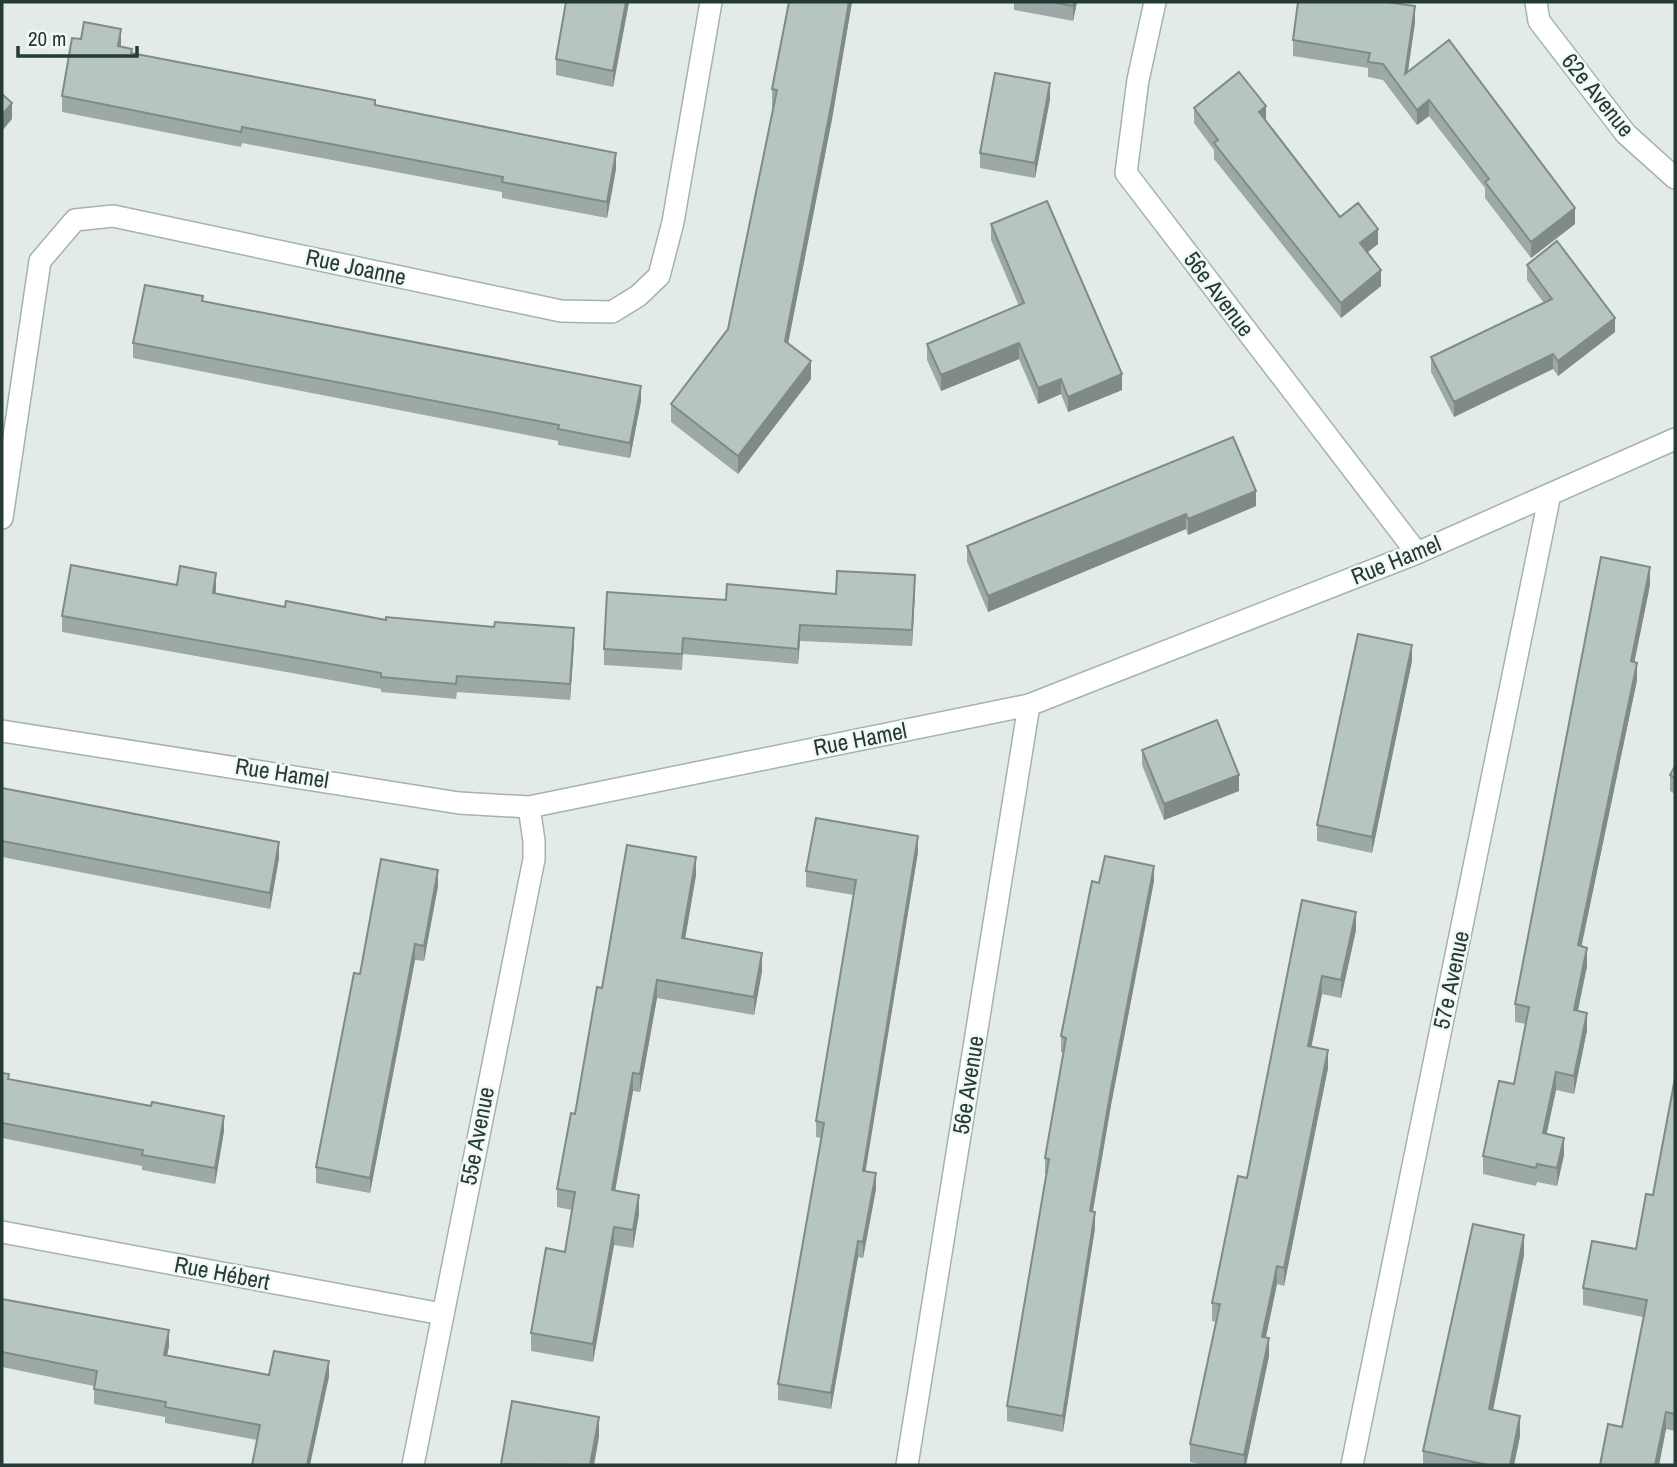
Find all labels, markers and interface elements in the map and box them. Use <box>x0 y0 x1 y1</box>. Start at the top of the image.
scale bar <box>18 14 136 58</box>
text: 20 m <box>28 24 66 53</box>
street label: 62e Avenue <box>1555 46 1642 143</box>
street label: Rue Joanne <box>303 241 409 292</box>
street label: 56e Avenue <box>1177 245 1262 343</box>
street label: Rue Hamel <box>1346 527 1445 592</box>
street label: Rue Hamel <box>811 714 909 763</box>
street label: Rue Hamel <box>233 750 331 795</box>
street label: 57e Avenue <box>1425 928 1476 1032</box>
street label: 56e Avenue <box>944 1033 991 1136</box>
street label: 55e Avenue <box>452 1084 501 1188</box>
street label: Rue Hébert <box>172 1248 272 1297</box>

